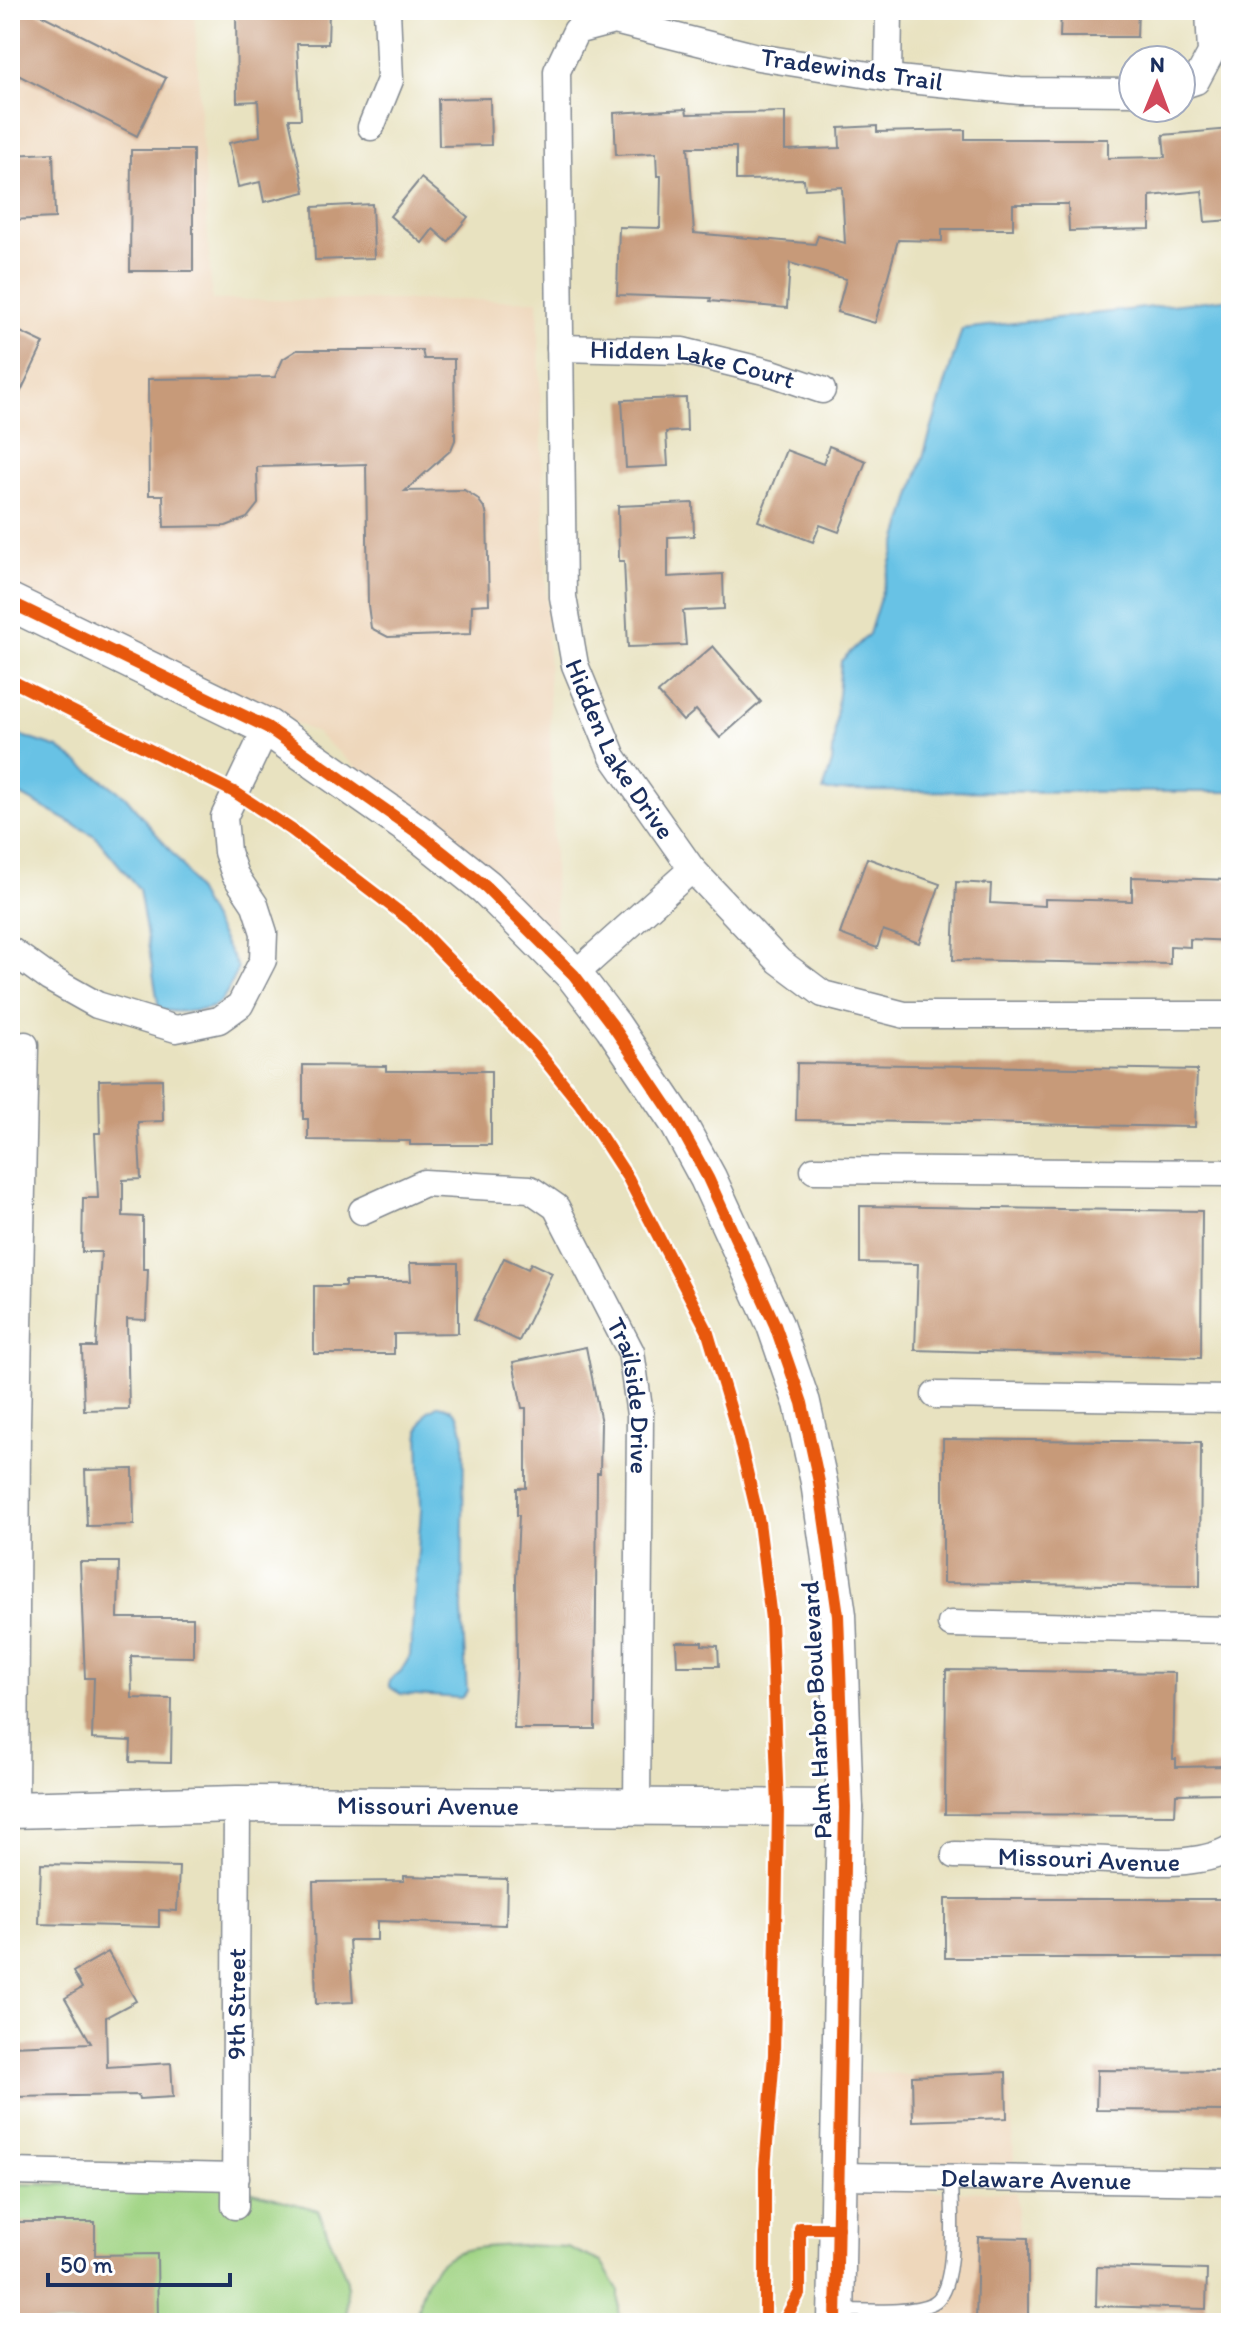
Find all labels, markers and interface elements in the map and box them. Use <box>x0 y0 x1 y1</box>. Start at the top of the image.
street label: Tradewinds Trail <box>759 40 945 98</box>
north arrow <box>1117 44 1197 124</box>
text: N <box>1150 51 1165 78</box>
street label: Hidden Lake Court <box>590 333 799 396</box>
street label: Hidden Lake Drive <box>558 654 682 845</box>
street label: Trailside Drive <box>600 1312 656 1474</box>
street label: Palm Harbor Boulevard <box>793 1580 839 1840</box>
street label: Missouri Avenue <box>337 1789 519 1822</box>
street label: Missouri Avenue <box>997 1840 1181 1878</box>
street label: 9th Street <box>220 1948 252 2060</box>
street label: Delaware Avenue <box>940 2162 1132 2196</box>
scale bar <box>48 2237 230 2287</box>
text: 50 m <box>60 2250 113 2279</box>

